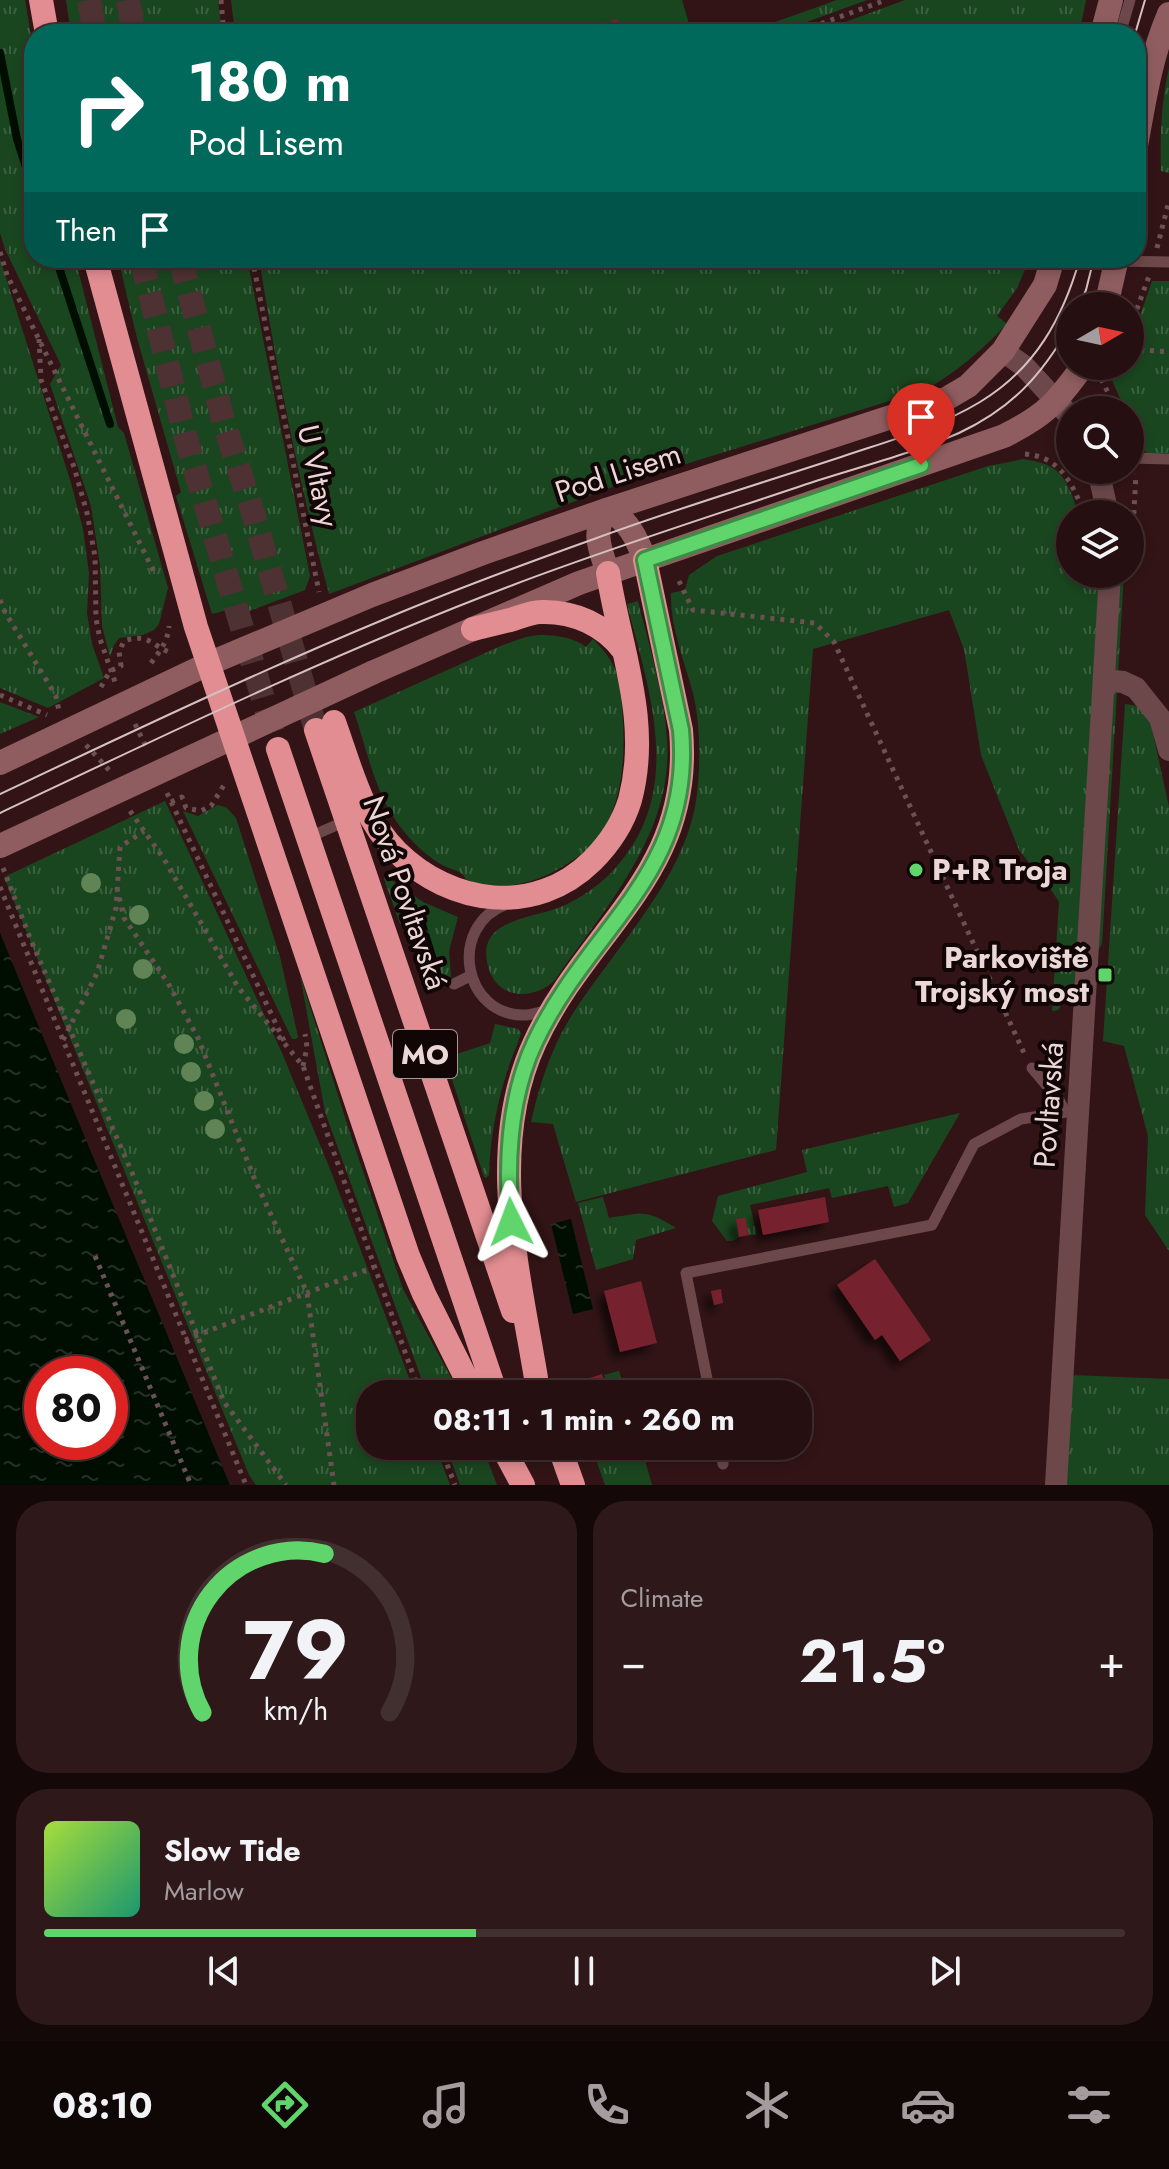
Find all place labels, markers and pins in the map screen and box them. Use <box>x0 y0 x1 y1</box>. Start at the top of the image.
pin <box>887 383 955 465</box>
place label: P+R Troja <box>932 848 1068 891</box>
marker: P+R Troja <box>907 861 925 879</box>
place label: Parkoviště Trojský most <box>915 936 1089 1013</box>
marker: Parkoviště Trojský most <box>1096 966 1114 984</box>

